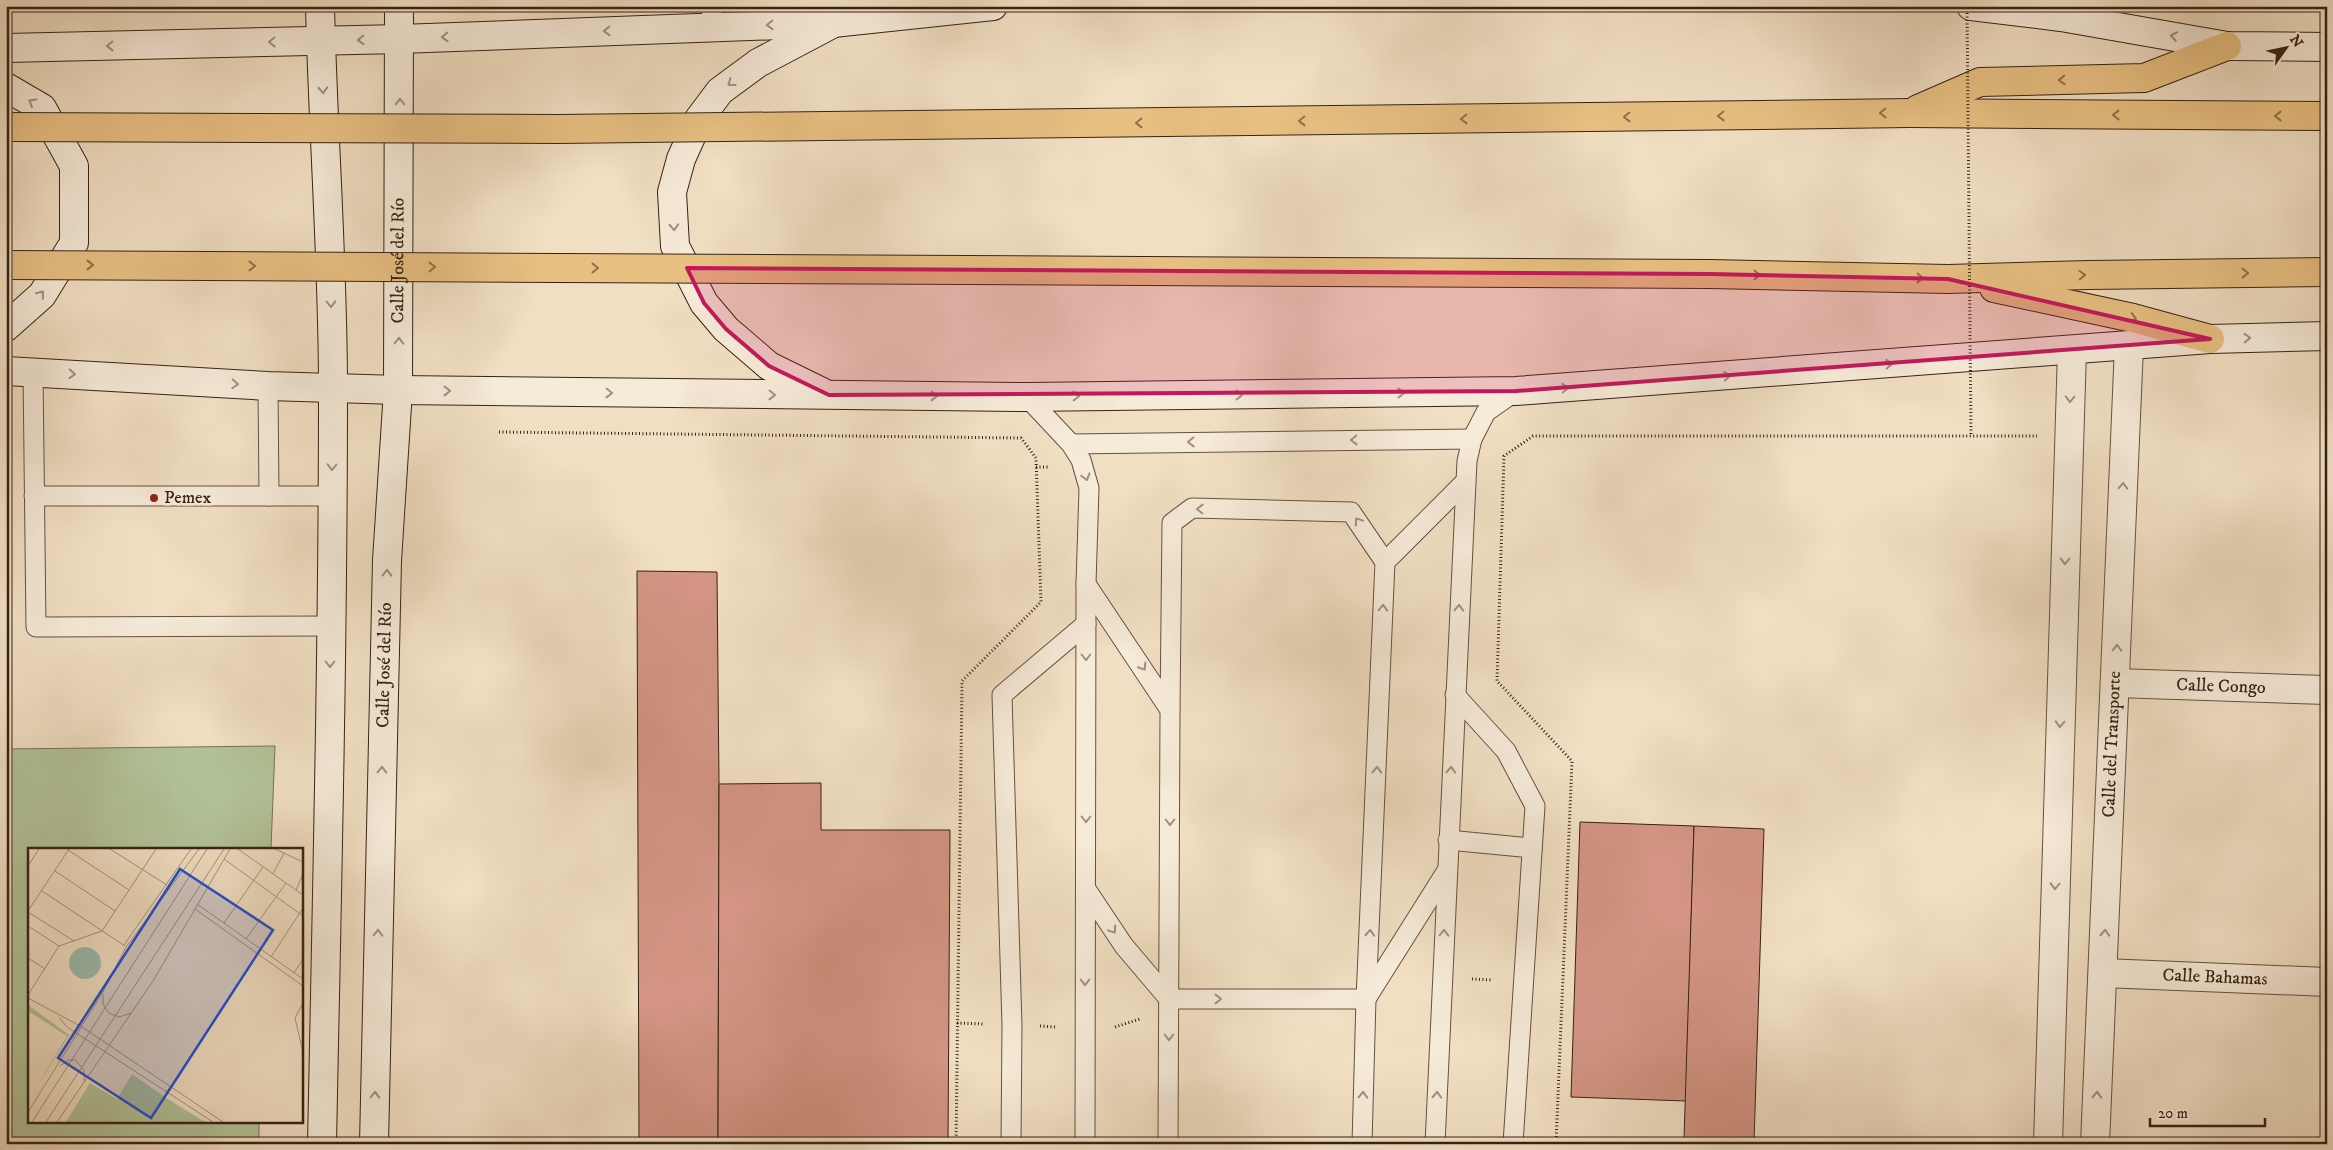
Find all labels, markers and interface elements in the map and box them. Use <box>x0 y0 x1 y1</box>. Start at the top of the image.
one-way arrow <box>765 20 773 31</box>
north arrow <box>2260 22 2310 72</box>
one-way arrow <box>603 26 611 37</box>
one-way arrow <box>441 32 448 42</box>
one-way arrow <box>2169 32 2178 42</box>
text: N <box>2285 32 2307 52</box>
one-way arrow <box>356 35 364 45</box>
one-way arrow <box>268 37 276 47</box>
one-way arrow <box>105 41 113 51</box>
one-way arrow <box>2058 75 2066 86</box>
one-way arrow <box>727 77 737 86</box>
one-way arrow <box>318 86 329 94</box>
one-way arrow <box>395 98 405 106</box>
one-way arrow <box>29 99 38 109</box>
one-way arrow <box>1879 108 1886 118</box>
one-way arrow <box>2111 110 2119 120</box>
one-way arrow <box>1716 111 1724 121</box>
one-way arrow <box>2274 111 2282 121</box>
one-way arrow <box>1622 112 1630 122</box>
one-way arrow <box>1460 114 1468 124</box>
one-way arrow <box>1297 116 1305 126</box>
one-way arrow <box>1135 118 1142 128</box>
street label: Calle José del Río <box>387 197 410 323</box>
one-way arrow <box>669 224 680 232</box>
one-way arrow <box>86 260 94 270</box>
one-way arrow <box>249 261 257 271</box>
one-way arrow <box>429 262 437 272</box>
one-way arrow <box>592 263 599 273</box>
one-way arrow <box>2241 268 2249 278</box>
one-way arrow <box>1754 269 1762 280</box>
one-way arrow <box>2079 270 2087 280</box>
one-way arrow <box>1916 273 1924 283</box>
one-way arrow <box>36 290 45 299</box>
one-way arrow <box>326 301 336 309</box>
one-way arrow <box>2129 312 2137 323</box>
one-way arrow <box>2244 333 2251 343</box>
one-way arrow <box>393 337 404 345</box>
one-way arrow <box>1885 358 1893 369</box>
one-way arrow <box>69 369 77 380</box>
one-way arrow <box>1723 370 1731 381</box>
one-way arrow <box>231 378 239 389</box>
one-way arrow <box>1561 382 1569 393</box>
one-way arrow <box>443 385 451 396</box>
one-way arrow <box>606 388 614 398</box>
one-way arrow <box>1398 388 1405 398</box>
one-way arrow <box>768 390 776 400</box>
one-way arrow <box>1235 390 1243 400</box>
one-way arrow <box>930 391 938 401</box>
one-way arrow <box>1072 391 1080 402</box>
one-way arrow <box>2065 395 2076 403</box>
one-way arrow <box>1349 435 1357 446</box>
one-way arrow <box>1187 437 1194 447</box>
one-way arrow <box>327 464 337 471</box>
one-way arrow <box>1081 473 1091 481</box>
one-way arrow <box>2118 481 2129 489</box>
place label: Pemex <box>164 487 212 509</box>
marker: Pemex <box>148 492 160 504</box>
one-way arrow <box>1196 503 1204 514</box>
one-way arrow <box>1354 518 1364 527</box>
one-way arrow <box>2060 558 2070 566</box>
one-way arrow <box>382 568 392 576</box>
street label: Calle José del Río <box>372 602 397 728</box>
one-way arrow <box>1378 604 1388 612</box>
one-way arrow <box>1454 604 1465 612</box>
one-way arrow <box>2112 644 2122 652</box>
one-way arrow <box>1081 654 1091 661</box>
one-way arrow <box>325 661 335 669</box>
one-way arrow <box>1136 662 1146 671</box>
street label: Calle del Transporte <box>2098 671 2126 818</box>
street label: Calle Congo <box>2176 674 2266 699</box>
one-way arrow <box>2055 720 2066 728</box>
one-way arrow <box>377 766 387 774</box>
one-way arrow <box>1371 766 1382 774</box>
one-way arrow <box>1446 766 1457 774</box>
one-way arrow <box>1081 816 1091 824</box>
one-way arrow <box>1165 818 1175 826</box>
inset map <box>28 848 302 1122</box>
one-way arrow <box>2050 882 2061 890</box>
one-way arrow <box>1107 924 1116 933</box>
one-way arrow <box>373 928 383 936</box>
one-way arrow <box>1364 928 1375 936</box>
one-way arrow <box>1439 928 1449 936</box>
one-way arrow <box>2099 928 2110 936</box>
street label: Calle Bahamas <box>2162 964 2268 991</box>
one-way arrow <box>1080 978 1090 986</box>
one-way arrow <box>1214 994 1222 1004</box>
one-way arrow <box>1164 1033 1174 1041</box>
one-way arrow <box>370 1091 380 1098</box>
one-way arrow <box>1358 1091 1369 1099</box>
one-way arrow <box>1431 1091 1442 1099</box>
one-way arrow <box>2092 1091 2103 1099</box>
scale bar <box>2150 1095 2266 1127</box>
text: 20 m <box>2158 1104 2188 1123</box>

